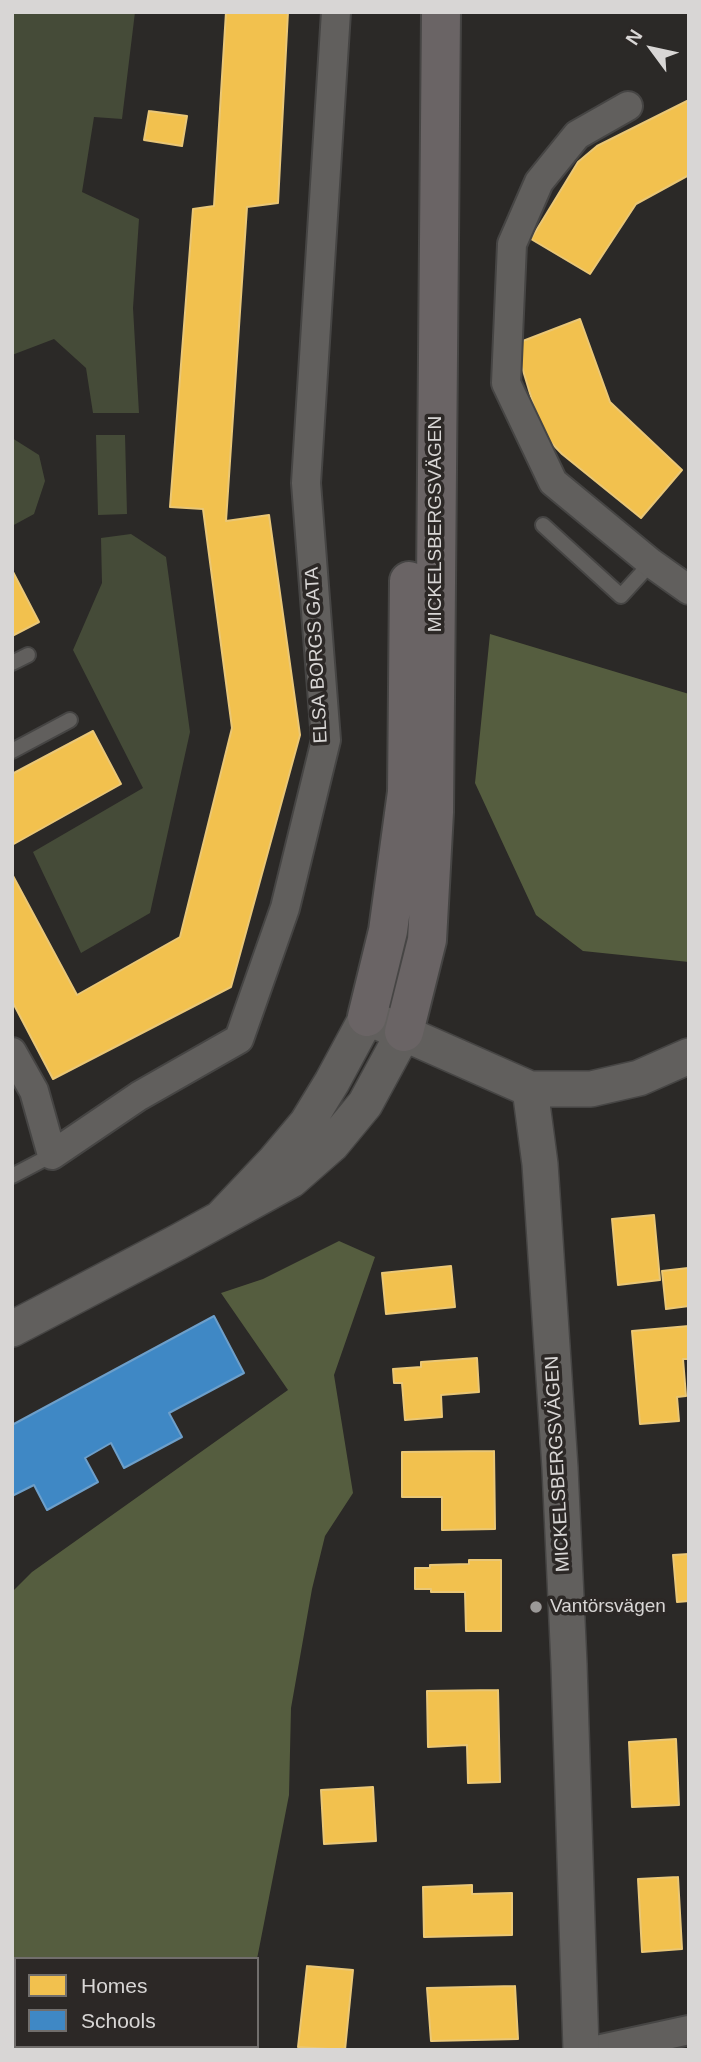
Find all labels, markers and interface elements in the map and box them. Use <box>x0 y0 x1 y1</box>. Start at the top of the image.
north arrow <box>617 14 687 84</box>
text: N <box>621 26 647 49</box>
street label: MICKELSBERGSVÄGEN <box>425 416 447 632</box>
street label: ELSA BORGS GATA <box>301 566 333 744</box>
street label: MICKELSBERGSVÄGEN <box>541 1355 575 1573</box>
place label: Vantörsvägen <box>550 1596 666 1618</box>
marker: Vantörsvägen <box>528 1599 544 1615</box>
legend <box>14 1957 259 2048</box>
text: Homes <box>81 1974 148 1997</box>
text: Schools <box>81 2009 156 2032</box>

